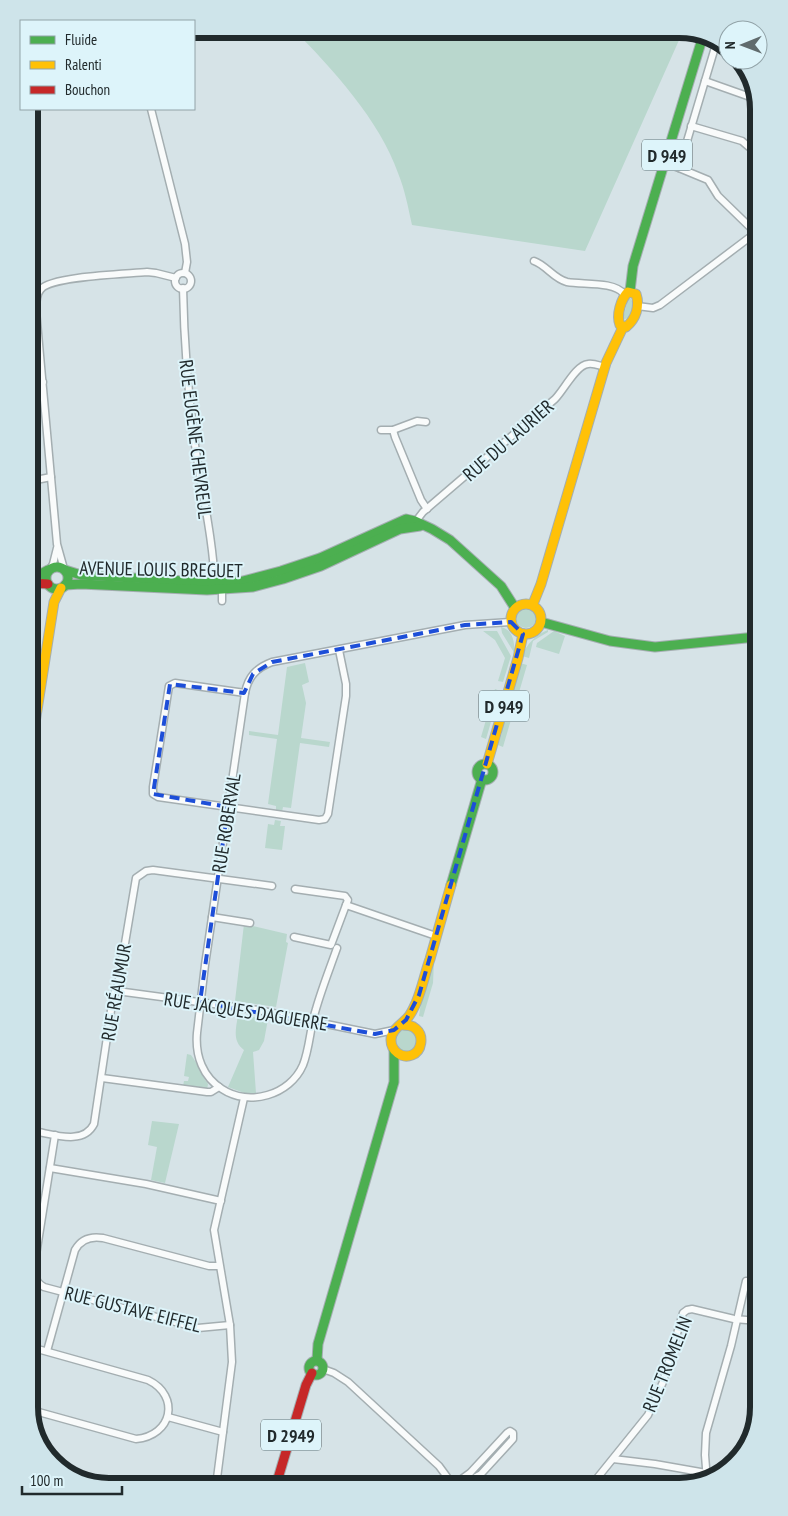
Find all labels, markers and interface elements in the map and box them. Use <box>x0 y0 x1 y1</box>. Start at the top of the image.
legend <box>20 20 195 110</box>
north arrow <box>718 20 768 70</box>
text: Fluide <box>65 30 97 49</box>
text: N <box>721 41 739 49</box>
text: Ralenti <box>65 55 102 74</box>
text: Bouchon <box>65 80 110 99</box>
road number: D 949 <box>642 140 692 170</box>
street label: RUE EUGÈNE CHEVREUL <box>174 358 218 520</box>
street label: RUE DU LAURIER <box>458 394 558 486</box>
street label: AVENUE LOUIS BREGUET <box>79 556 243 582</box>
road number: D 949 <box>479 690 529 721</box>
street label: RUE ROBERVAL <box>206 771 246 875</box>
street label: RUE RÉAUMUR <box>96 941 136 1043</box>
street label: RUE JACQUES DAGUERRE <box>163 986 329 1036</box>
street label: RUE GUSTAVE EIFFEL <box>62 1280 204 1338</box>
street label: RUE TROMELIN <box>637 1313 697 1415</box>
road number: D 2949 <box>261 1420 321 1450</box>
scale bar <box>22 1464 122 1496</box>
text: 100 m <box>30 1471 63 1490</box>

